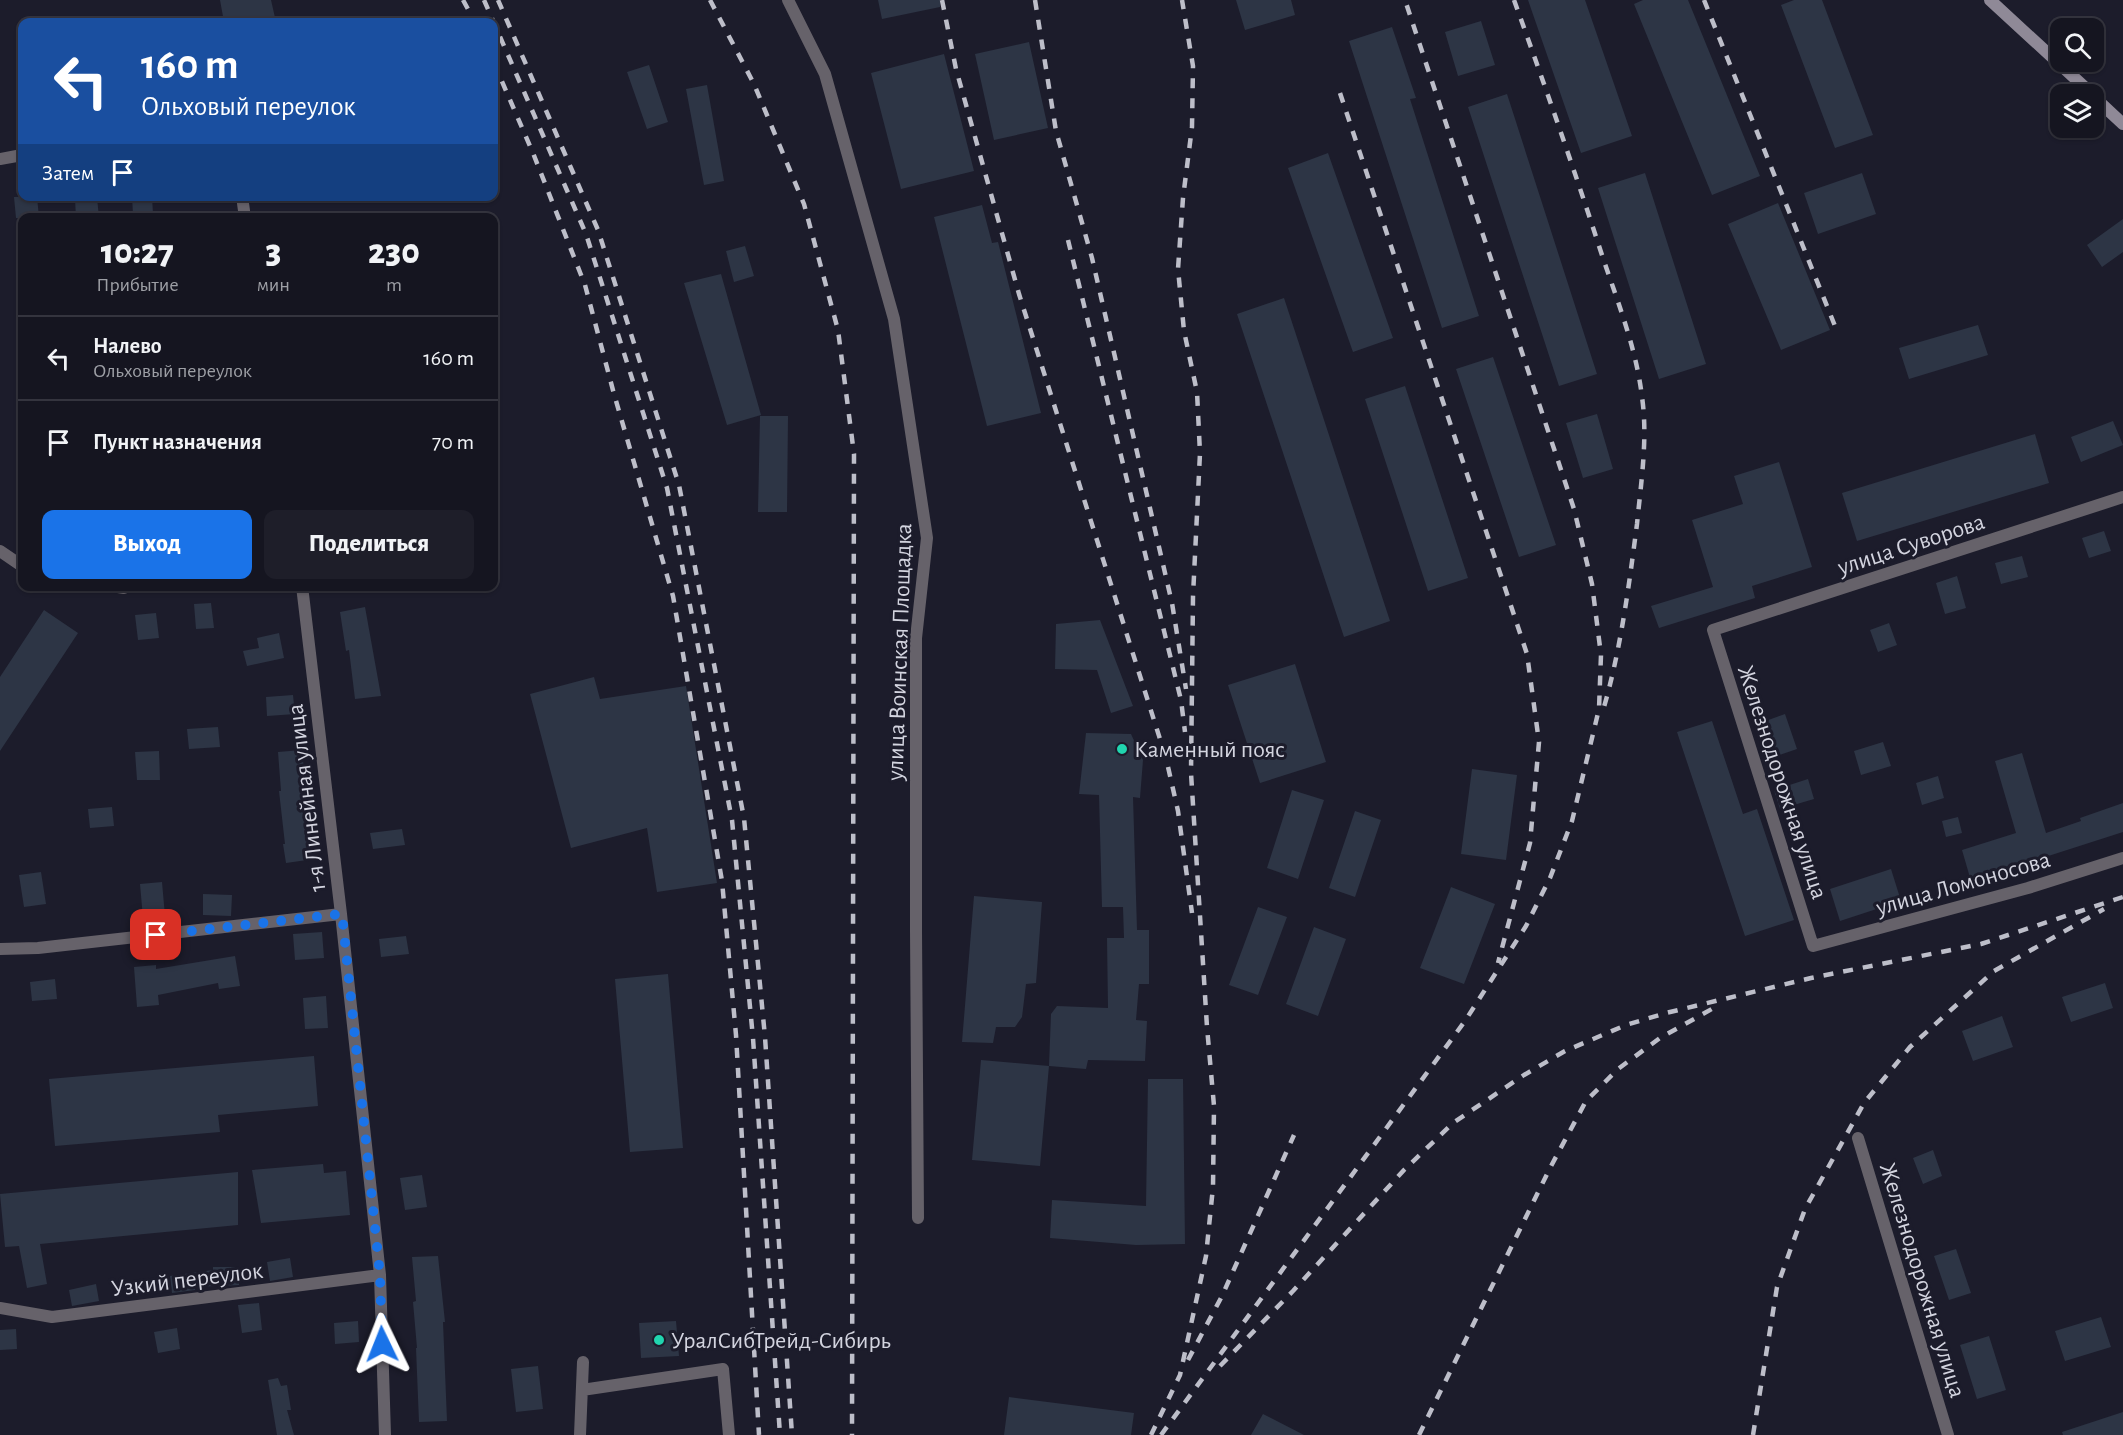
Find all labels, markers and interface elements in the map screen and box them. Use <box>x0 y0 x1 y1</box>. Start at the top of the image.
map controls <box>2050 18 2104 138</box>
button: search <box>2050 18 2104 72</box>
icon: left <box>42 42 120 120</box>
text: 160 m <box>141 44 239 86</box>
button: layers <box>2050 84 2104 138</box>
text: Ольховый переулок <box>141 93 356 120</box>
icon: arrive <box>106 156 139 189</box>
text: Затем <box>42 162 94 184</box>
text: 10:27 <box>101 234 174 270</box>
text: 3 <box>265 234 281 270</box>
text: 230 <box>368 234 420 270</box>
text: Прибытие <box>96 275 179 295</box>
text: мин <box>257 275 290 295</box>
text: m <box>386 275 402 295</box>
text: Налево <box>93 335 162 357</box>
icon: left <box>42 342 75 375</box>
text: 160 m <box>423 347 474 369</box>
text: Ольховый переулок <box>93 361 252 381</box>
icon: arrive <box>42 426 75 459</box>
text: Пункт назначения <box>93 431 262 453</box>
text: 70 m <box>432 431 474 453</box>
button: Выход <box>42 510 252 579</box>
button: Поделиться <box>264 510 474 579</box>
street label: улица Суворова <box>1834 510 1988 580</box>
street label: улица Воинская Площадка <box>883 523 916 782</box>
street label: Железнодорожная улица <box>1733 662 1831 902</box>
street label: 1-я Линейная улица <box>284 702 330 893</box>
place label: Каменный пояс <box>1134 738 1285 762</box>
marker: Каменный пояс <box>1115 742 1129 756</box>
street label: улица Ломоносова <box>1872 848 2053 921</box>
pin <box>130 909 181 960</box>
icon: arrive <box>139 918 172 951</box>
street label: Железнодорожная улица <box>1875 1160 1969 1401</box>
street label: Узкий переулок <box>110 1259 264 1301</box>
position arrow <box>350 1312 414 1376</box>
place label: УралСибТрейд-Сибирь <box>671 1329 891 1353</box>
marker: УралСибТрейд-Сибирь <box>652 1333 666 1347</box>

